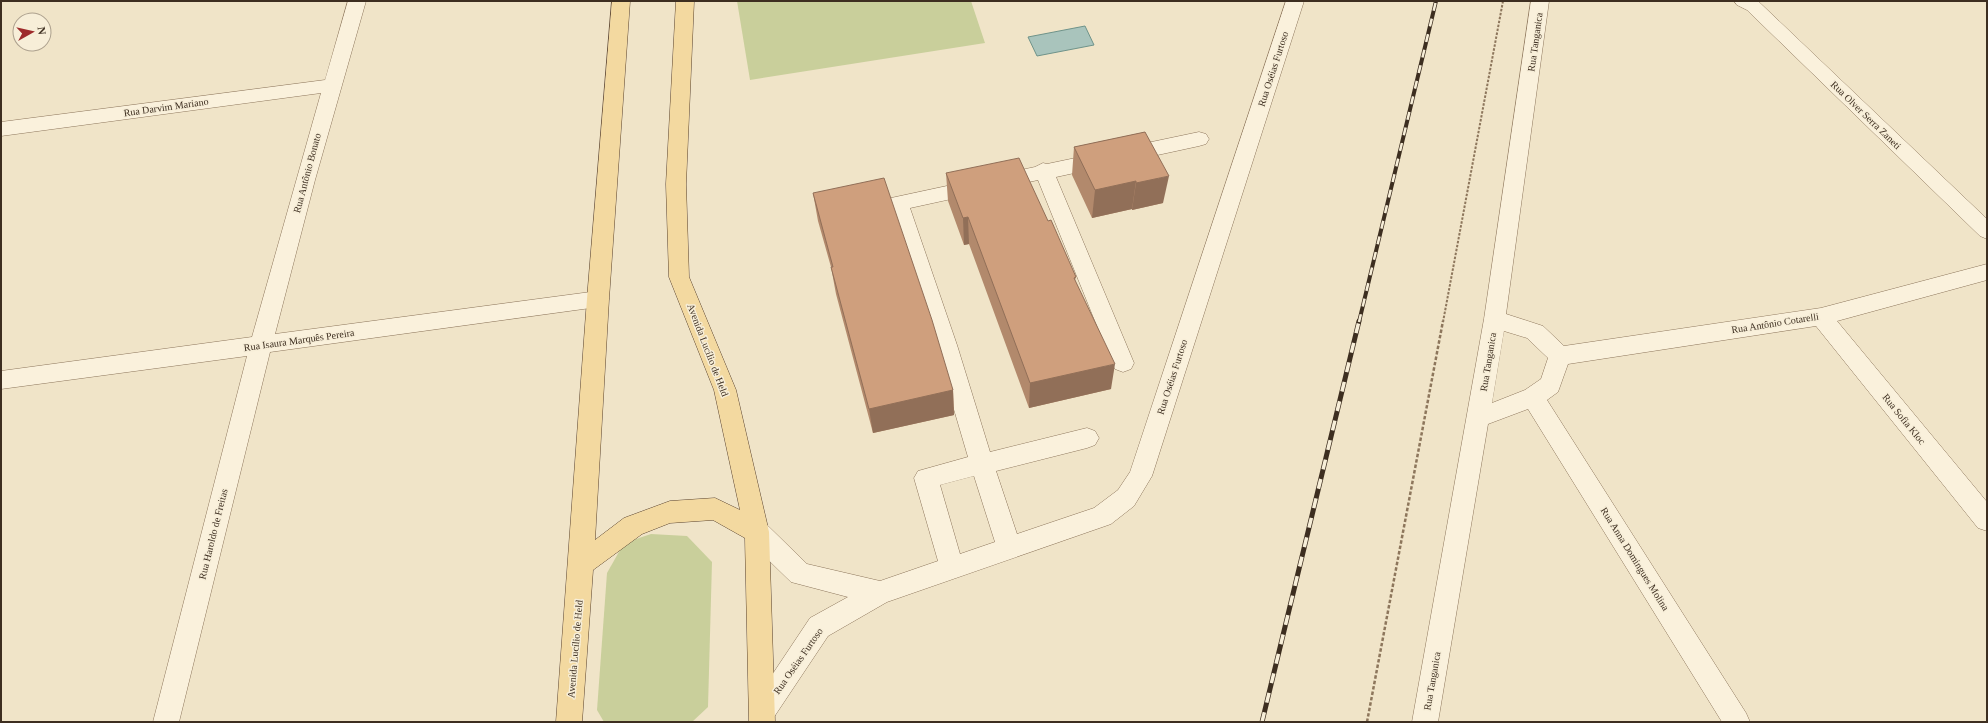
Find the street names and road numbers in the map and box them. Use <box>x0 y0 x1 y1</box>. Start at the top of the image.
street label: Rua Tanganica <box>1525 11 1545 72</box>
street label: Rua Oséias Furtoso <box>1256 30 1290 108</box>
street label: Rua Olver Serra Zaneti <box>1829 79 1903 151</box>
street label: Rua Darvim Mariano <box>123 96 209 118</box>
street label: Rua Antônio Bonato <box>291 132 323 214</box>
street label: Avenida Lucílio de Held <box>685 302 731 398</box>
street label: Rua Antônio Cotarelli <box>1731 311 1820 335</box>
street label: Rua Isaura Marquês Pereira <box>243 327 355 353</box>
street label: Rua Tanganica <box>1478 331 1498 392</box>
street label: Rua Oséias Furtoso <box>1155 338 1189 416</box>
street label: Rua Sofia Kloc <box>1880 392 1928 447</box>
street label: Rua Haroldo de Freitas <box>196 487 230 580</box>
street label: Rua Anna Domingues Molina <box>1599 505 1672 613</box>
street label: Avenida Lucílio de Held <box>565 600 585 698</box>
street label: Rua Oséias Furtoso <box>771 626 825 696</box>
street label: Rua Tanganica <box>1421 650 1443 711</box>

